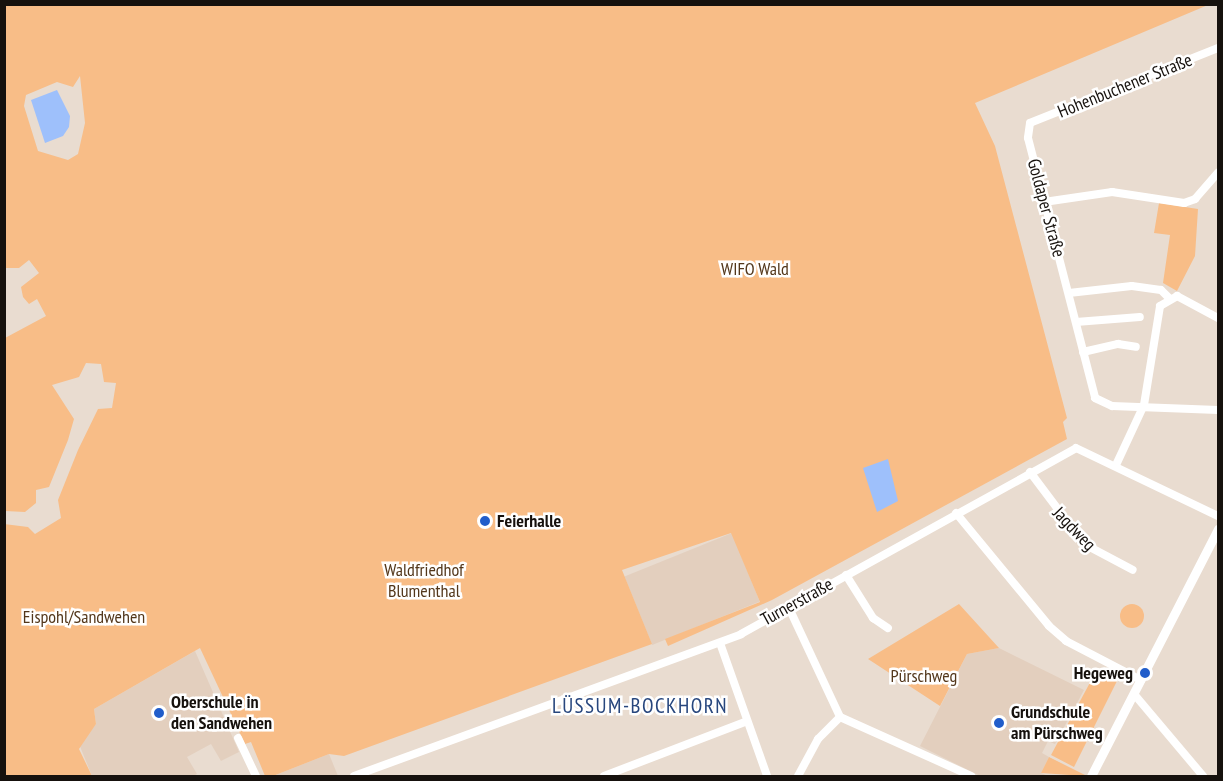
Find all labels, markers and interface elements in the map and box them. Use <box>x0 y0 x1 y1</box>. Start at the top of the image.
street label: Hohenbuchener Straße <box>1055 49 1195 123</box>
street label: Goldaper Straße <box>1023 157 1069 259</box>
park label: WIFO Wald <box>721 258 789 280</box>
street label: Jagdweg <box>1048 503 1100 555</box>
place label: Feierhalle <box>497 510 561 532</box>
marker: Feierhalle <box>478 514 492 528</box>
park label: Waldfriedhof Blumenthal <box>384 560 464 602</box>
street label: Turnerstraße <box>757 573 837 631</box>
park label: Eispohl/Sandwehen <box>23 606 145 628</box>
place label: Hegeweg <box>1074 662 1133 684</box>
park label: Pürschweg <box>891 665 957 687</box>
marker: Hegeweg <box>1138 666 1152 680</box>
place label: Oberschule in den Sandwehen <box>171 692 272 734</box>
district label: LÜSSUM-BOCKHORN <box>552 693 728 719</box>
place label: Grundschule am Pürschweg <box>1011 702 1103 744</box>
marker: Oberschule in den Sandwehen <box>152 706 166 720</box>
marker: Grundschule am Pürschweg <box>992 716 1006 730</box>

